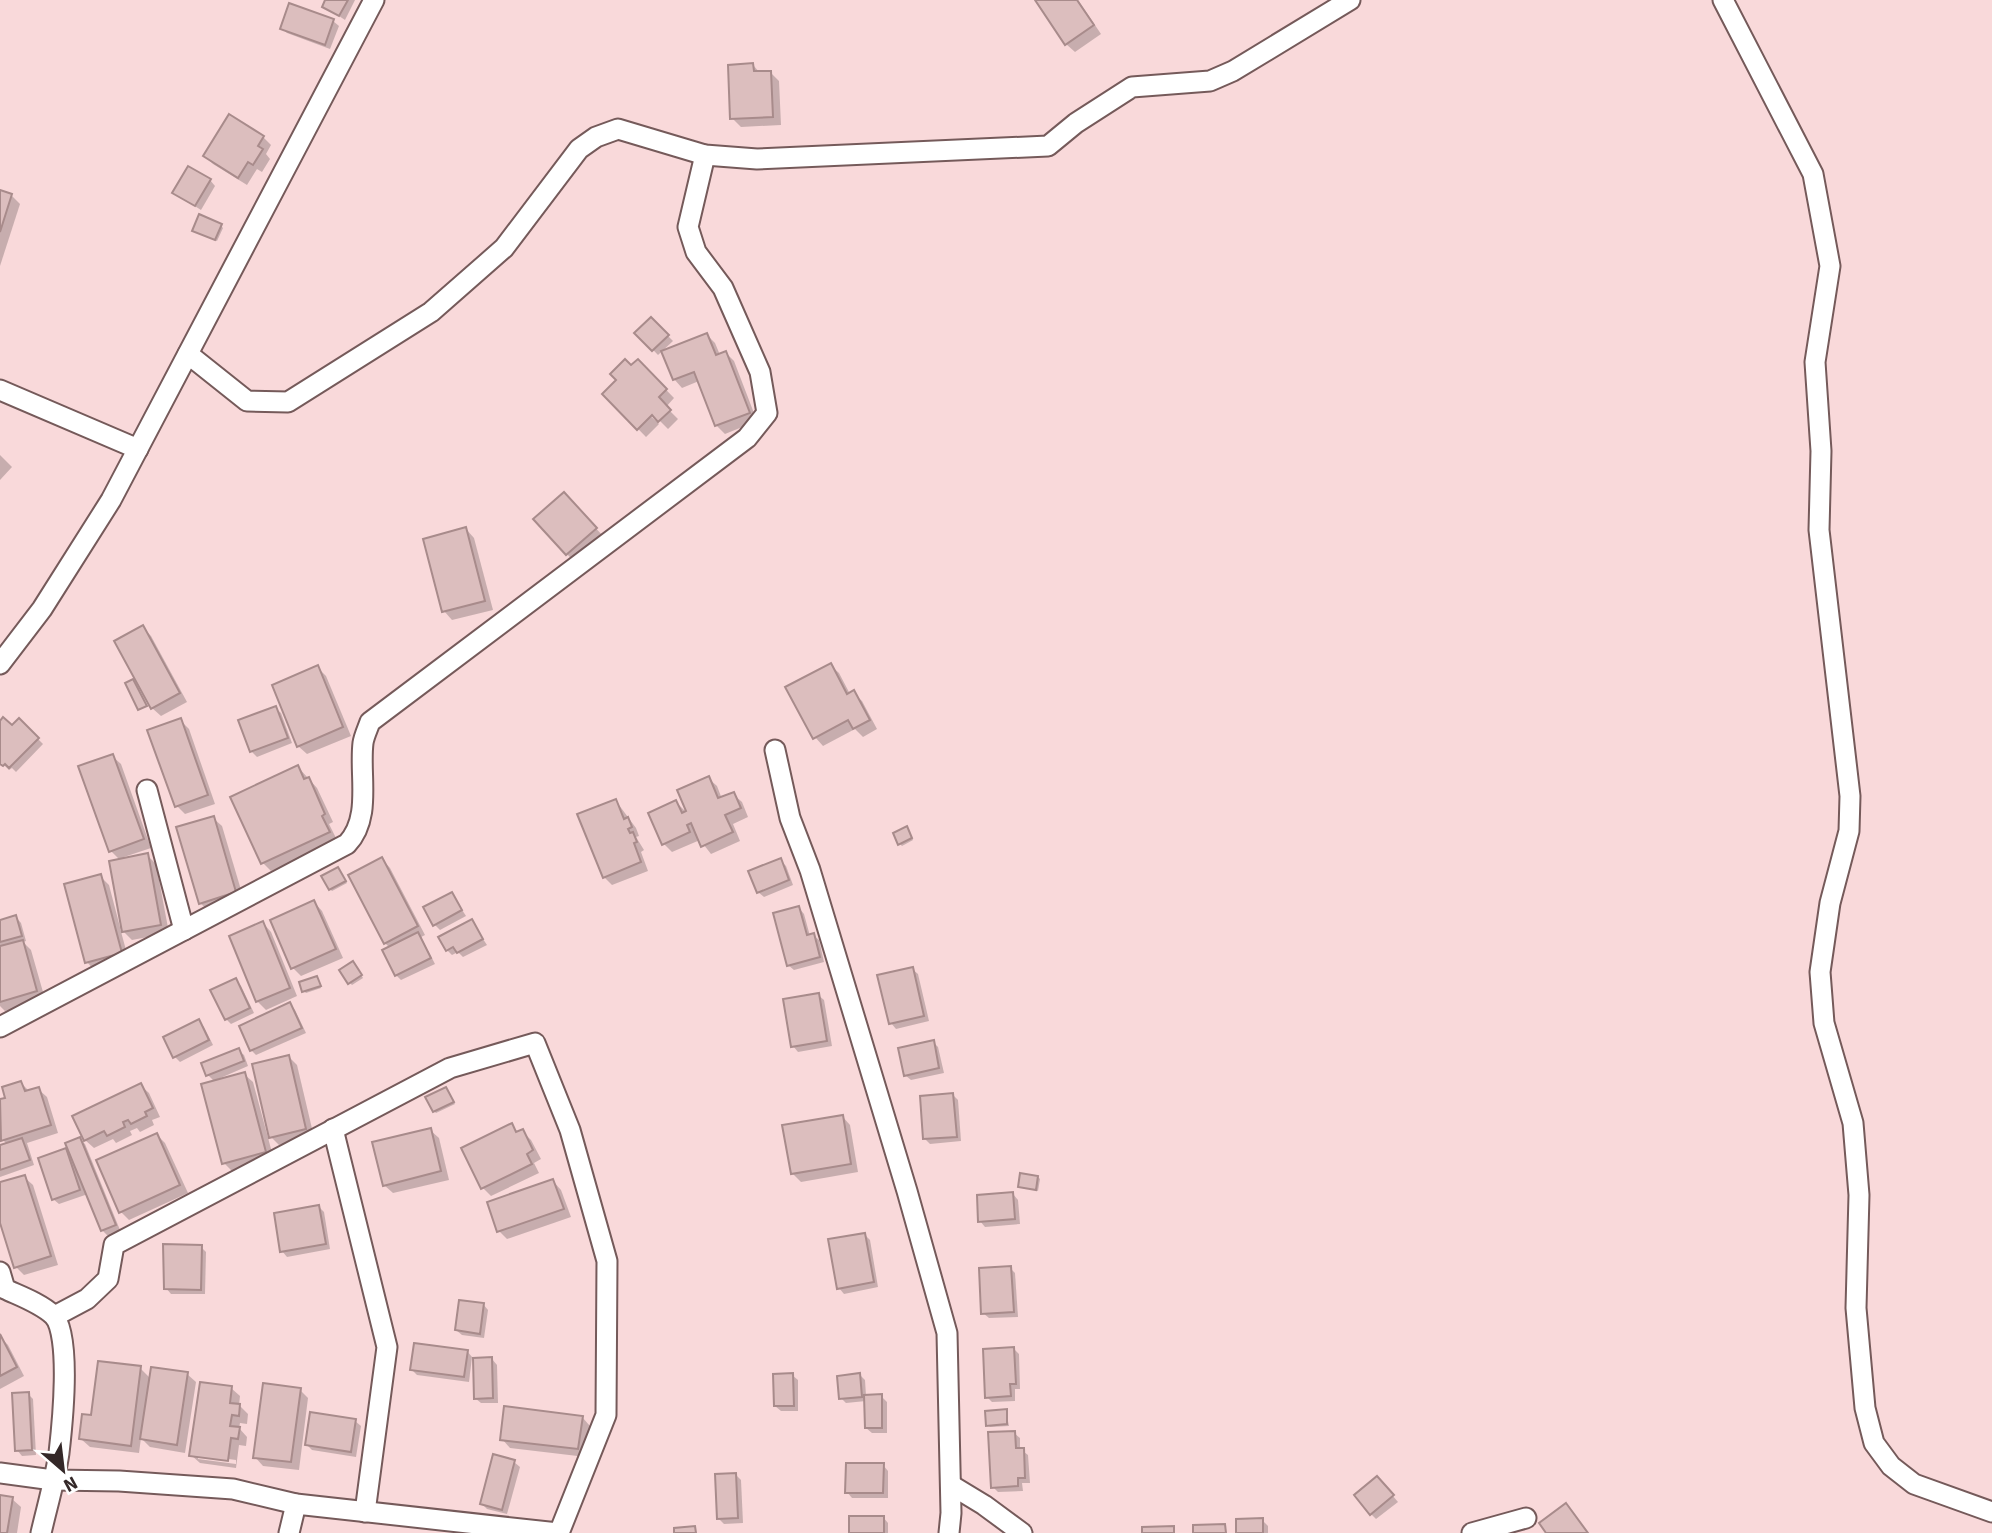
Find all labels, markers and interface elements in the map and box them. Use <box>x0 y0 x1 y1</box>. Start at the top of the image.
north arrow <box>28 1435 98 1505</box>
text: N <box>58 1469 82 1499</box>

